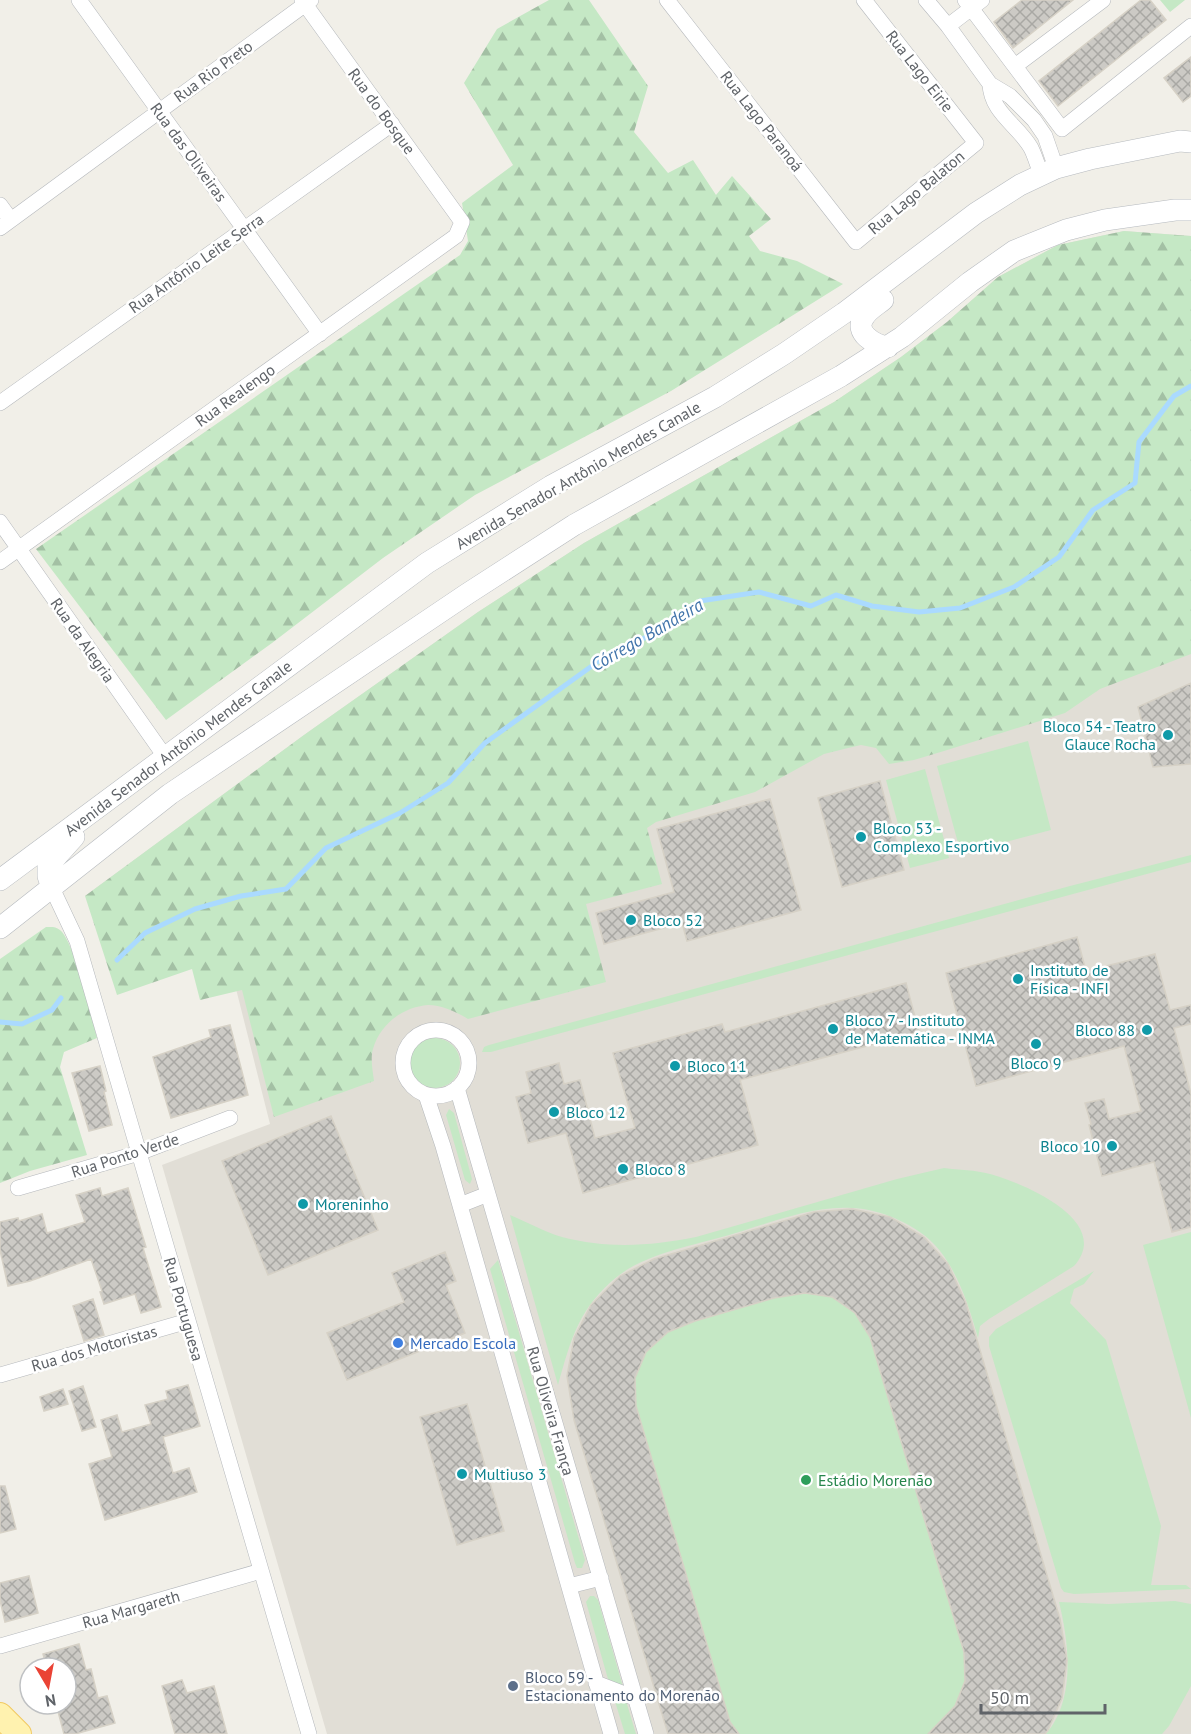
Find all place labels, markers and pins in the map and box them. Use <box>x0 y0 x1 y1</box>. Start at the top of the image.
place label: Bloco 54 - Teatro Glauce Rocha <box>1043 716 1156 754</box>
marker: Bloco 54 - Teatro Glauce Rocha <box>1161 728 1175 742</box>
place label: Bloco 53 - Complexo Esportivo <box>873 818 1009 856</box>
marker: Bloco 53 - Complexo Esportivo <box>854 830 868 844</box>
place label: Bloco 52 <box>643 910 703 930</box>
marker: Bloco 52 <box>624 913 638 927</box>
place label: Instituto de Física - INFI <box>1030 960 1109 998</box>
marker: Instituto de Física - INFI <box>1011 972 1025 986</box>
place label: Bloco 7 - Instituto de Matemática - INMA <box>845 1010 996 1048</box>
place label: Bloco 88 <box>1075 1020 1135 1040</box>
marker: Bloco 7 - Instituto de Matemática - INMA <box>826 1022 840 1036</box>
marker: Bloco 88 <box>1140 1023 1154 1037</box>
marker: Bloco 9 <box>1029 1037 1043 1051</box>
place label: Bloco 9 <box>1010 1053 1062 1073</box>
place label: Bloco 11 <box>687 1056 747 1076</box>
marker: Bloco 11 <box>668 1059 682 1073</box>
place label: Bloco 12 <box>566 1102 626 1122</box>
marker: Bloco 12 <box>547 1105 561 1119</box>
place label: Bloco 10 <box>1040 1136 1100 1156</box>
marker: Bloco 10 <box>1105 1139 1119 1153</box>
place label: Bloco 8 <box>635 1159 686 1179</box>
marker: Bloco 8 <box>616 1162 630 1176</box>
place label: Moreninho <box>315 1194 389 1214</box>
marker: Moreninho <box>296 1197 310 1211</box>
place label: Mercado Escola <box>410 1333 516 1353</box>
marker: Mercado Escola <box>391 1336 405 1350</box>
place label: Multiuso 3 <box>474 1464 547 1484</box>
marker: Multiuso 3 <box>455 1467 469 1481</box>
place label: Estádio Morenão <box>818 1470 932 1490</box>
marker: Estádio Morenão <box>799 1473 813 1487</box>
place label: Bloco 59 - Estacionamento do Morenão <box>525 1667 720 1705</box>
marker: Bloco 59 - Estacionamento do Morenão <box>506 1679 520 1693</box>

